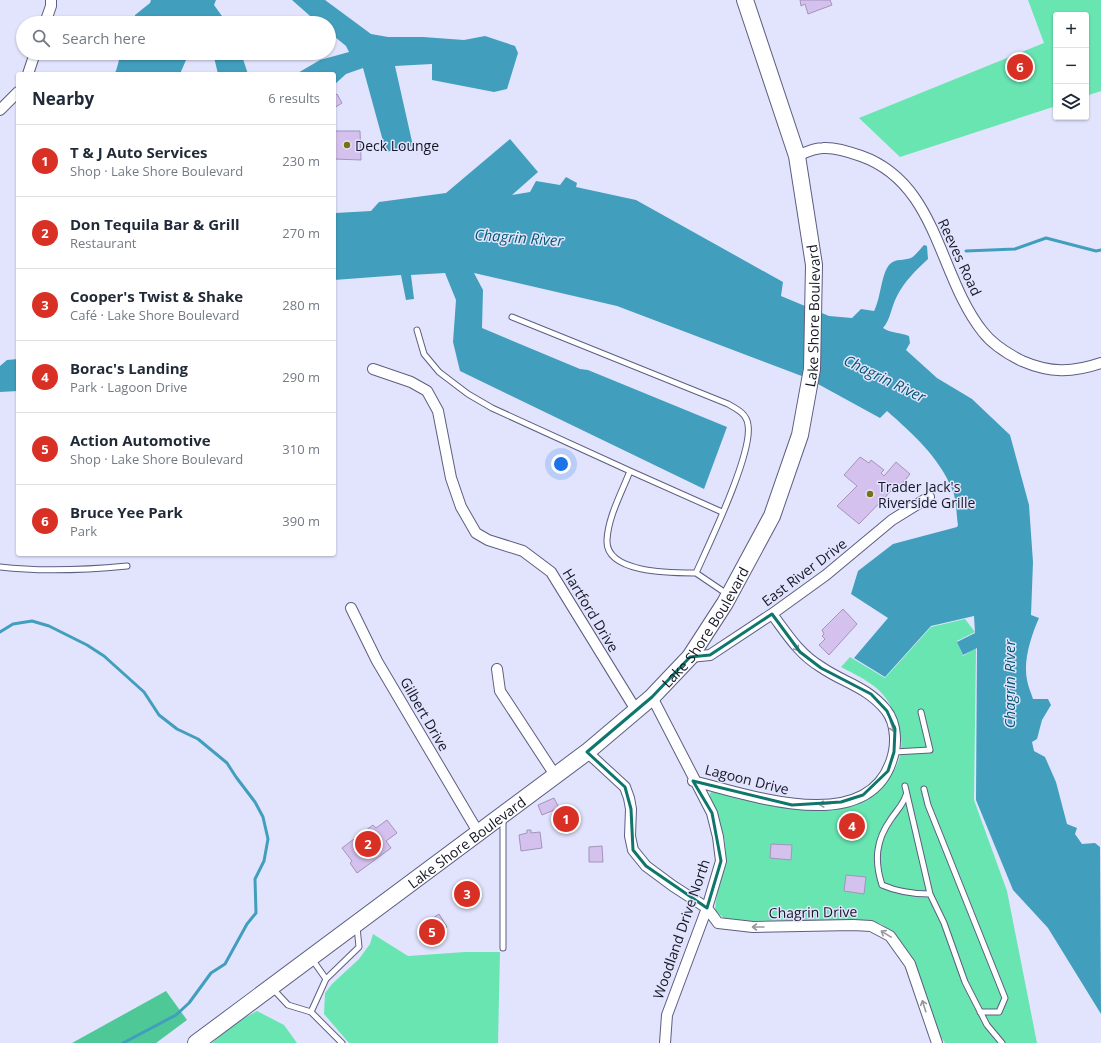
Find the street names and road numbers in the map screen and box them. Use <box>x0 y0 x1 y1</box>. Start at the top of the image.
street label: Reeves Road <box>934 215 986 299</box>
street label: Lake Shore Boulevard <box>799 243 824 388</box>
street label: East River Drive <box>758 534 850 610</box>
street label: Lake Shore Boulevard <box>657 563 752 691</box>
street label: Hartford Drive <box>559 565 623 655</box>
street label: Gilbert Drive <box>396 674 454 755</box>
street label: Lagoon Drive <box>703 759 791 799</box>
street label: Lake Shore Boulevard <box>404 792 529 892</box>
street label: Woodland Drive North <box>648 857 714 1001</box>
street label: Chagrin Drive <box>769 902 858 922</box>

